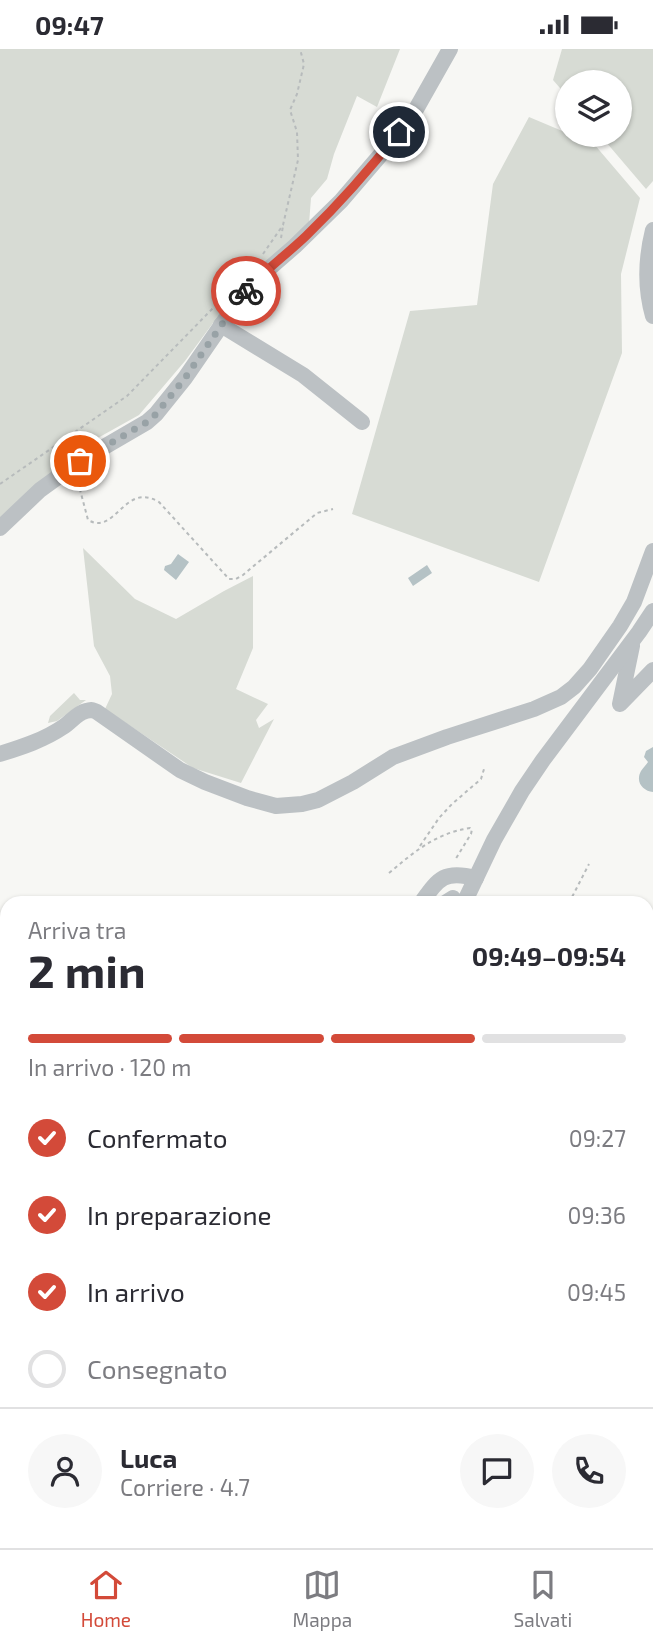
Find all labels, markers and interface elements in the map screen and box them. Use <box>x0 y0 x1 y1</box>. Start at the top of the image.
text: 09:47 <box>35 9 104 40</box>
map controls <box>555 70 632 147</box>
button: layers <box>555 70 632 147</box>
pin <box>369 102 429 162</box>
icon: home <box>380 113 418 151</box>
courier <box>211 256 281 326</box>
icon: bike <box>227 272 265 310</box>
pin <box>50 431 110 491</box>
icon: bag <box>61 442 99 480</box>
text: Arriva tra <box>28 916 127 944</box>
text: 09:49–09:54 <box>472 940 626 971</box>
text: 2 min <box>28 942 146 997</box>
text: In arrivo · 120 m <box>28 1053 191 1081</box>
icon: check <box>28 1119 66 1157</box>
text: Confermato <box>87 1122 227 1153</box>
text: 09:27 <box>569 1124 626 1152</box>
icon: check <box>28 1196 66 1234</box>
text: In preparazione <box>87 1199 271 1230</box>
text: 09:36 <box>568 1201 626 1229</box>
icon: check <box>28 1273 66 1311</box>
text: In arrivo <box>87 1276 185 1307</box>
text: 09:45 <box>567 1278 626 1306</box>
text: Consegnato <box>87 1353 227 1384</box>
button: person <box>28 1434 102 1508</box>
button: chat <box>460 1434 534 1508</box>
button: phone <box>552 1434 626 1508</box>
text: Luca <box>120 1442 177 1473</box>
text: Corriere · 4.7 <box>120 1473 250 1501</box>
tab: Home <box>81 1566 131 1631</box>
tab: Mappa <box>293 1566 352 1631</box>
tab: Salvati <box>514 1566 572 1631</box>

